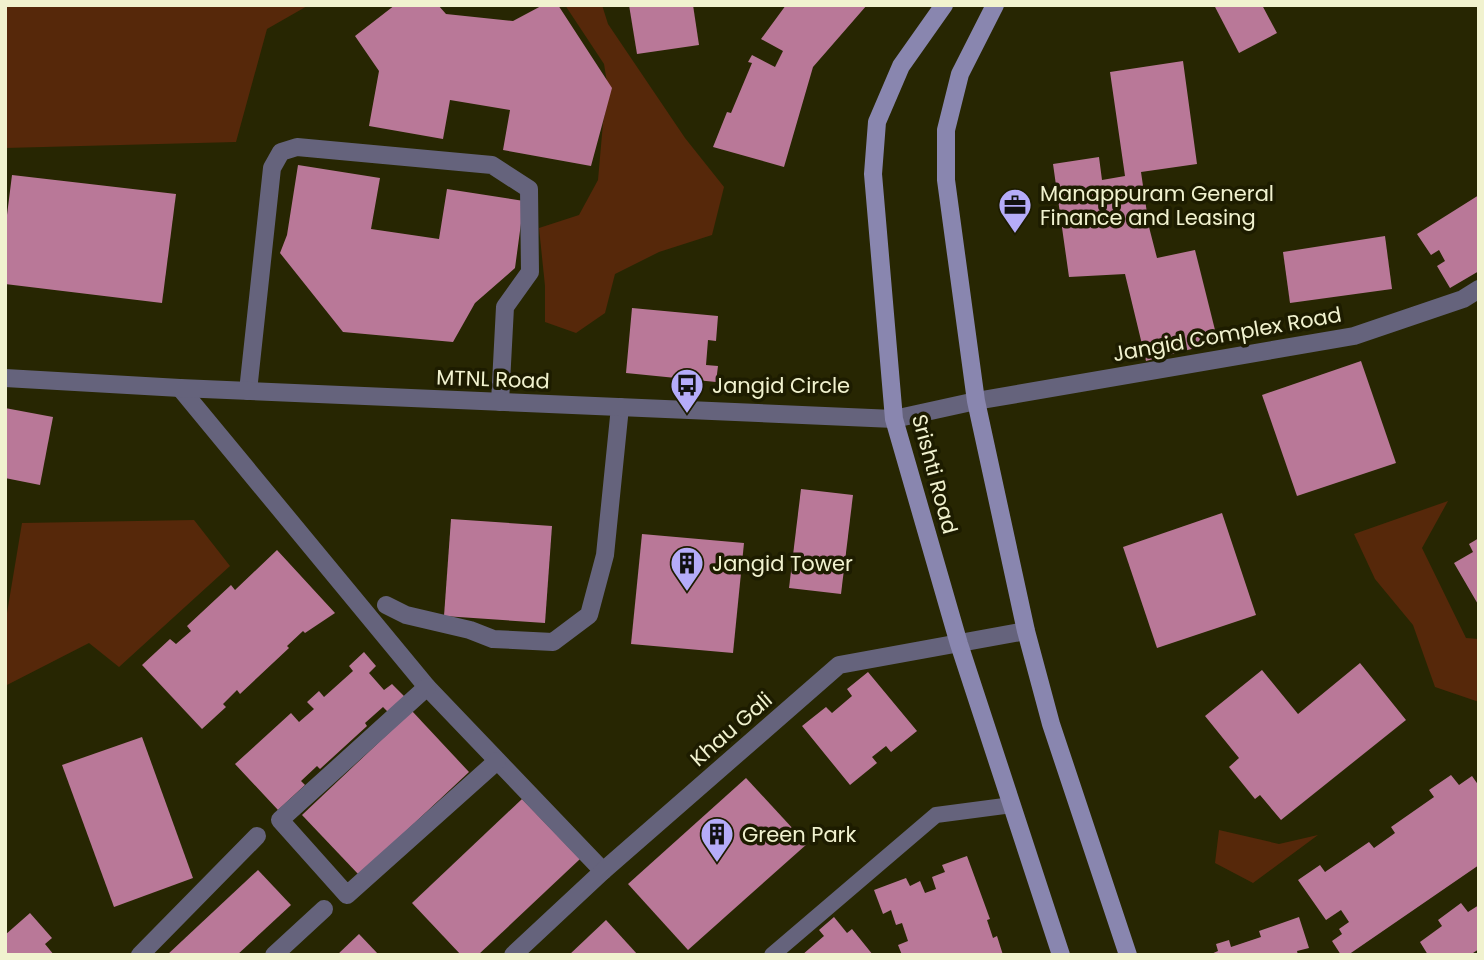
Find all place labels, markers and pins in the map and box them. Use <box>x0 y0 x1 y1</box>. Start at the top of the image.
place label: Manappuram General Finance and Leasing <box>1040 179 1274 232</box>
office icon: Manappuram General Finance and Leasing <box>996 186 1034 235</box>
bus stop icon: Jangid Circle <box>668 366 706 415</box>
place label: Jangid Circle <box>712 371 850 400</box>
building icon: Jangid Tower <box>668 544 706 593</box>
place label: Jangid Tower <box>712 549 853 578</box>
building icon: Green Park <box>698 815 736 864</box>
place label: Green Park <box>742 820 856 849</box>

